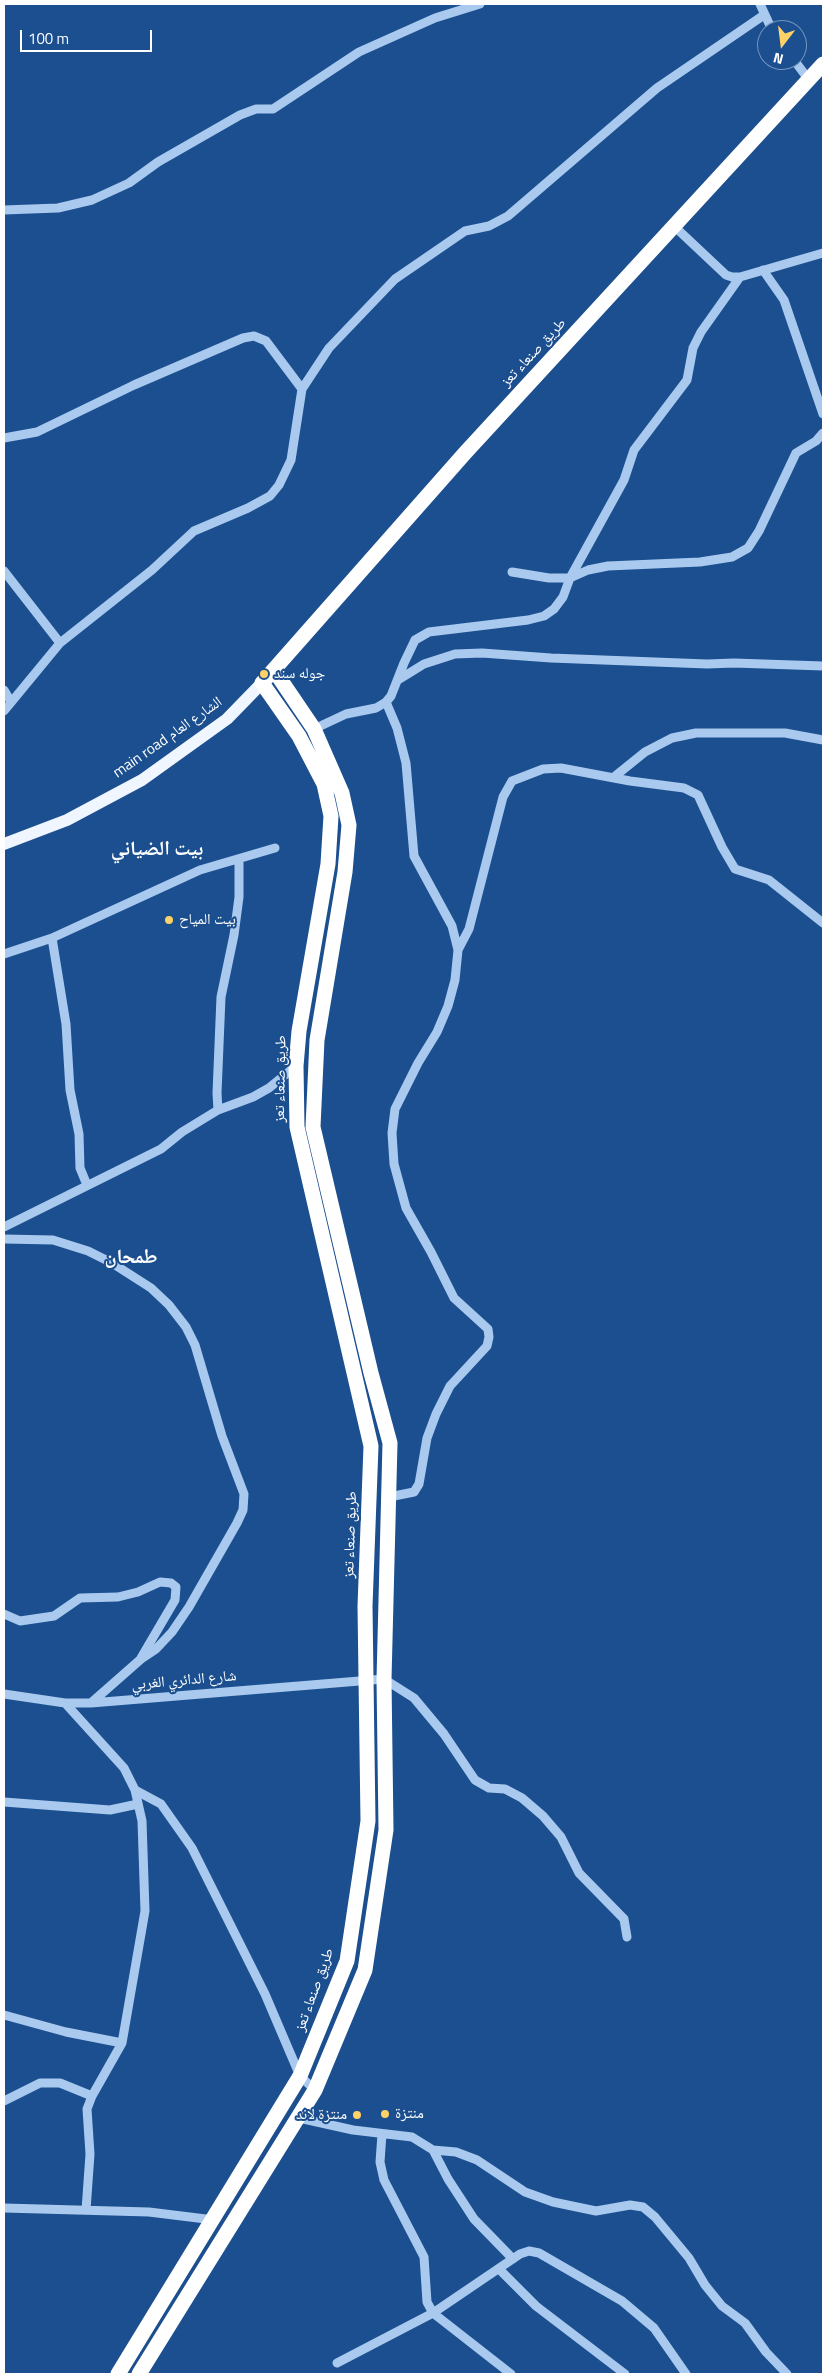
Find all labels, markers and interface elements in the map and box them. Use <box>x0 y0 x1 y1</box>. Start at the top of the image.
scale bar <box>22 20 155 52</box>
north arrow <box>757 20 807 70</box>
text: 100 m <box>28 27 69 50</box>
text: N <box>771 48 786 70</box>
street label: طريق صنعاء تعز <box>498 315 570 391</box>
place label: جوله سند <box>274 665 325 683</box>
marker: جوله سند <box>258 668 270 680</box>
street label: main road الشارع العام <box>110 694 226 782</box>
district label: بيت الضياني <box>111 838 203 862</box>
place label: بيت المياح <box>179 911 236 929</box>
marker: بيت المياح <box>163 914 175 926</box>
street label: طريق صنعاء تعز <box>271 1035 291 1123</box>
district label: طمحان <box>104 1246 158 1270</box>
street label: طريق صنعاء تعز <box>340 1491 362 1579</box>
street label: شارع الدائري الغربي <box>131 1667 237 1695</box>
street label: طريق صنعاء تعز <box>292 1946 338 2034</box>
place label: منتزة <box>395 2105 424 2123</box>
place label: منتزة لاند <box>296 2106 347 2124</box>
marker: منتزة <box>379 2108 391 2120</box>
marker: منتزة لاند <box>351 2109 363 2121</box>

